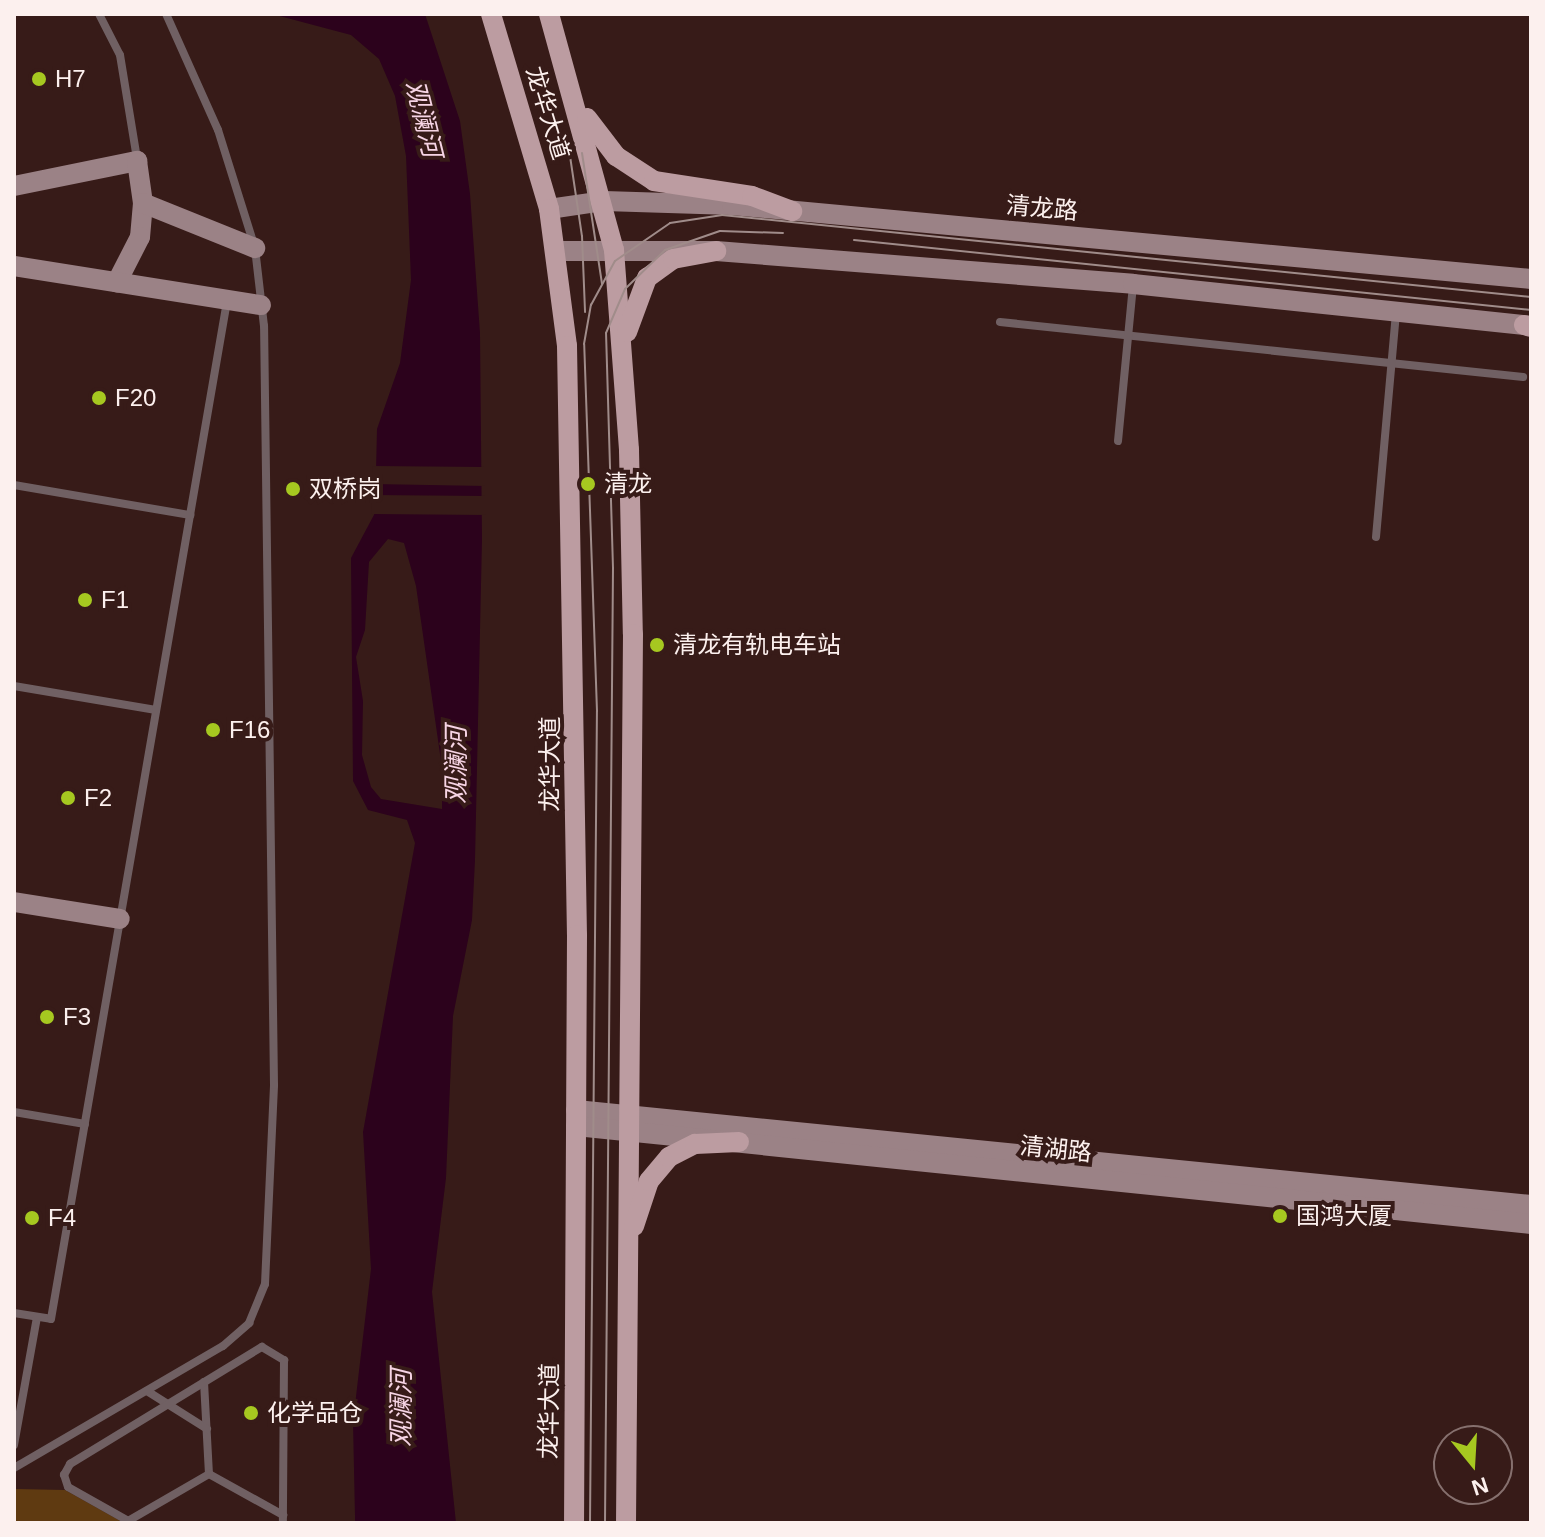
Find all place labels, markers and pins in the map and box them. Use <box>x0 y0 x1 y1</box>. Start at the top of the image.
place label: H7 <box>55 65 86 93</box>
marker: H7 <box>30 70 48 88</box>
place label: F20 <box>115 384 156 412</box>
marker: F20 <box>90 389 108 407</box>
place label: 清龙 <box>604 470 652 498</box>
place label: 双桥岗 <box>309 475 381 503</box>
marker: 清龙 <box>579 475 597 493</box>
marker: 双桥岗 <box>284 480 302 498</box>
place label: F1 <box>101 586 129 614</box>
marker: F1 <box>76 591 94 609</box>
place label: 清龙有轨电车站 <box>673 631 841 659</box>
marker: 清龙有轨电车站 <box>648 636 666 654</box>
place label: F16 <box>229 716 270 744</box>
marker: F16 <box>204 721 222 739</box>
place label: F2 <box>84 784 112 812</box>
marker: F2 <box>59 789 77 807</box>
place label: F3 <box>63 1003 91 1031</box>
marker: F3 <box>38 1008 56 1026</box>
place label: 国鸿大厦 <box>1296 1202 1392 1230</box>
place label: F4 <box>48 1204 76 1232</box>
marker: 国鸿大厦 <box>1271 1207 1289 1225</box>
marker: F4 <box>23 1209 41 1227</box>
place label: 化学品仓 <box>267 1399 363 1427</box>
marker: 化学品仓 <box>242 1404 260 1422</box>

